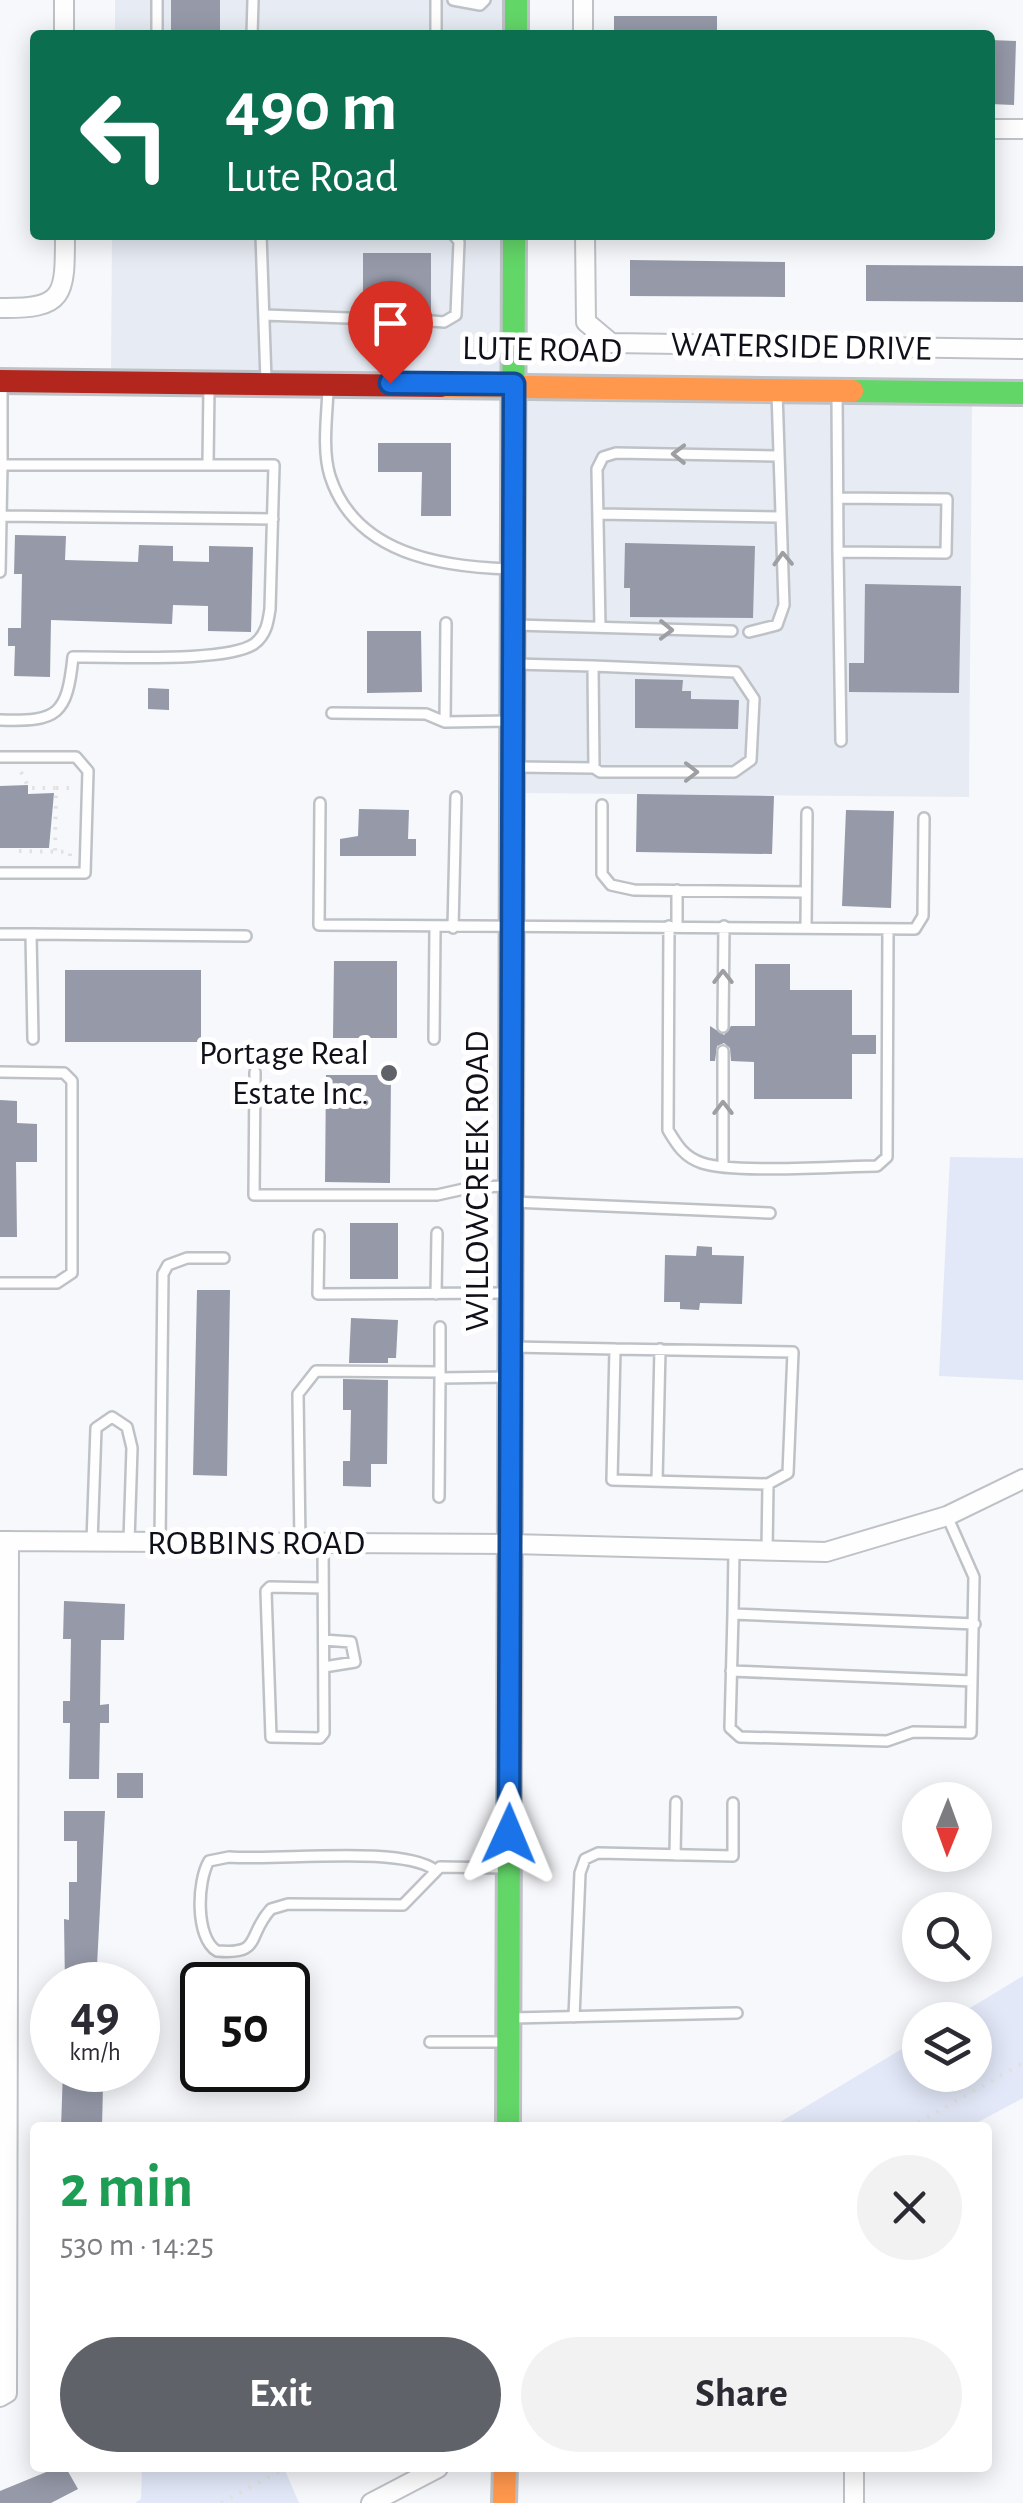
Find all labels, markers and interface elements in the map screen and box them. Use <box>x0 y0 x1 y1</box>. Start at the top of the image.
icon: left <box>60 70 190 200</box>
text: 490 m <box>225 73 398 143</box>
text: Lute Road <box>225 155 398 200</box>
pin <box>348 281 433 384</box>
icon: arrive <box>363 296 418 351</box>
street label: WATERSIDE DRIVE <box>670 327 932 367</box>
street label: LUTE ROAD <box>462 331 622 369</box>
one-way arrow <box>671 444 687 465</box>
one-way arrow <box>773 550 794 566</box>
one-way arrow <box>658 619 674 640</box>
one-way arrow <box>684 761 699 783</box>
one-way arrow <box>713 968 734 984</box>
street label: WILLOWCREEK ROAD <box>460 1031 495 1331</box>
place label: Portage Real Estate Inc. <box>199 1036 369 1111</box>
marker: Portage Real Estate Inc. <box>378 1062 400 1084</box>
one-way arrow <box>712 1100 734 1116</box>
street label: ROBBINS ROAD <box>147 1526 365 1561</box>
position arrow <box>457 1782 561 1886</box>
north arrow <box>902 1782 992 1872</box>
map controls <box>902 1782 992 2092</box>
button: search <box>902 1892 992 1982</box>
speed limit sign: 50 <box>180 1962 310 2092</box>
text: 49 <box>70 1990 120 2040</box>
button: layers <box>902 2002 992 2092</box>
text: km/h <box>69 2040 121 2065</box>
button: close <box>857 2155 962 2260</box>
text: 2 min <box>60 2158 193 2218</box>
text: 530 m · 14:25 <box>60 2229 214 2261</box>
button: Exit <box>60 2337 501 2452</box>
button: Share <box>521 2337 962 2452</box>

